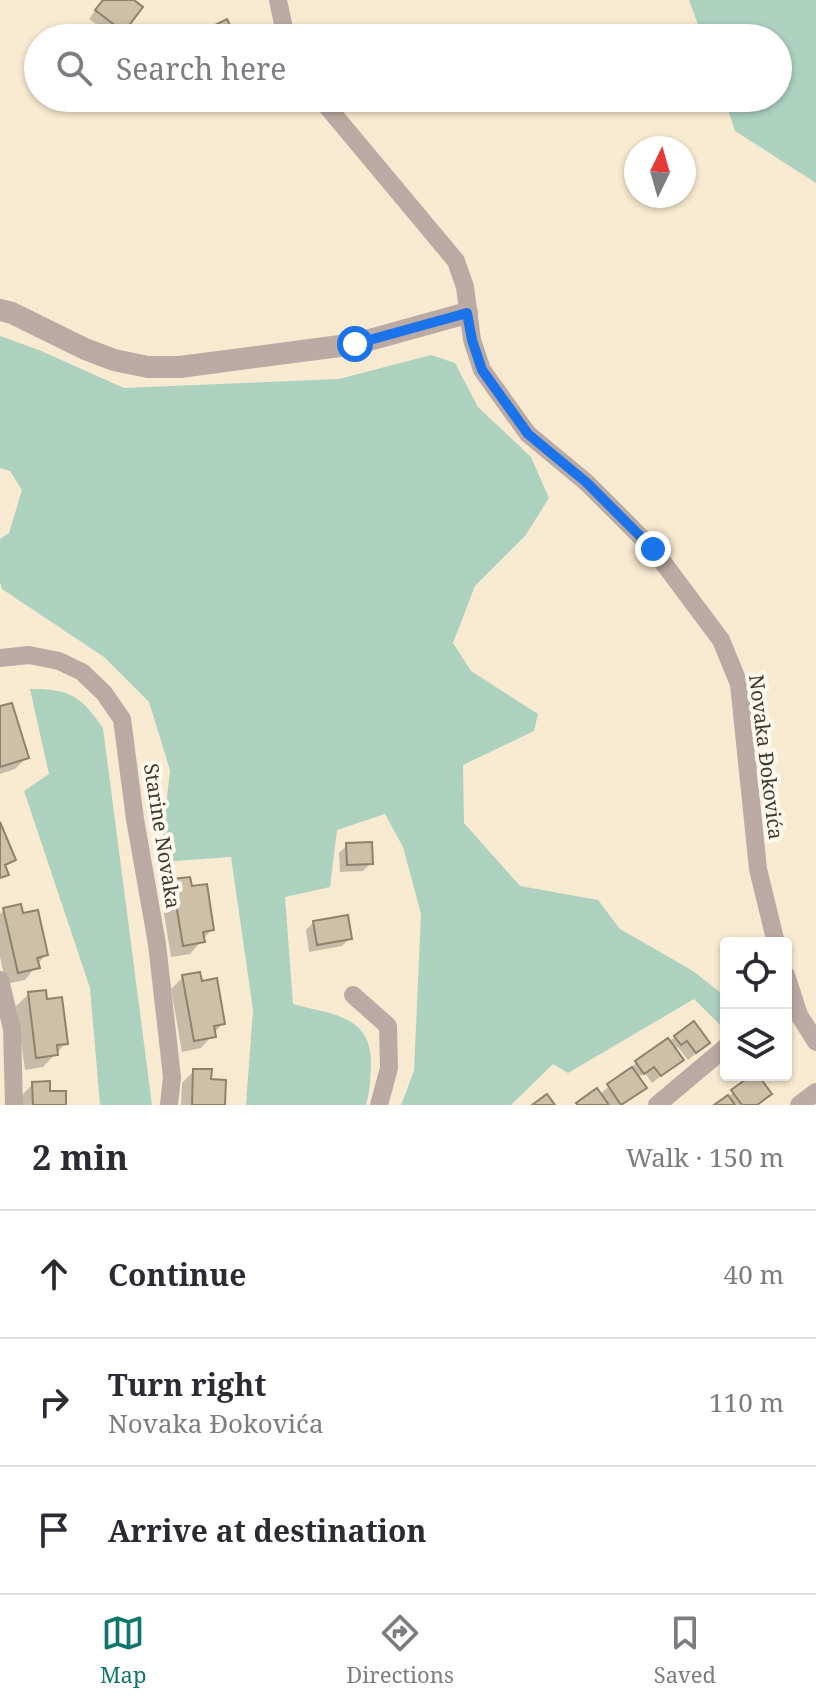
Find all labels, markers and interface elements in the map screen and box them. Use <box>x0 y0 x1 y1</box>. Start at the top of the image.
search box <box>24 24 792 112</box>
icon: search <box>52 46 96 90</box>
text: Search here <box>116 48 286 89</box>
north arrow <box>624 136 696 208</box>
route start <box>337 326 373 362</box>
route end <box>635 531 671 567</box>
street label: Novaka Ðokovića <box>743 673 790 841</box>
street label: Starine Novaka <box>138 762 187 910</box>
map controls <box>720 937 792 1081</box>
button: locate <box>720 937 792 1009</box>
button: layers <box>720 1009 792 1081</box>
text: 2 min <box>32 1134 128 1180</box>
text: Walk · 150 m <box>626 1139 784 1175</box>
icon: ahead <box>32 1252 76 1296</box>
text: Continue <box>108 1254 246 1295</box>
text: 40 m <box>724 1256 784 1292</box>
text: Turn right <box>108 1364 266 1405</box>
icon: right <box>32 1380 76 1424</box>
text: 110 m <box>709 1384 784 1420</box>
text: Novaka Ðokovića <box>108 1405 324 1441</box>
icon: arrive <box>32 1508 76 1552</box>
text: Arrive at destination <box>108 1510 427 1551</box>
tab: Map <box>100 1611 146 1689</box>
tab: Directions <box>346 1611 454 1689</box>
tab: Saved <box>654 1611 716 1689</box>

